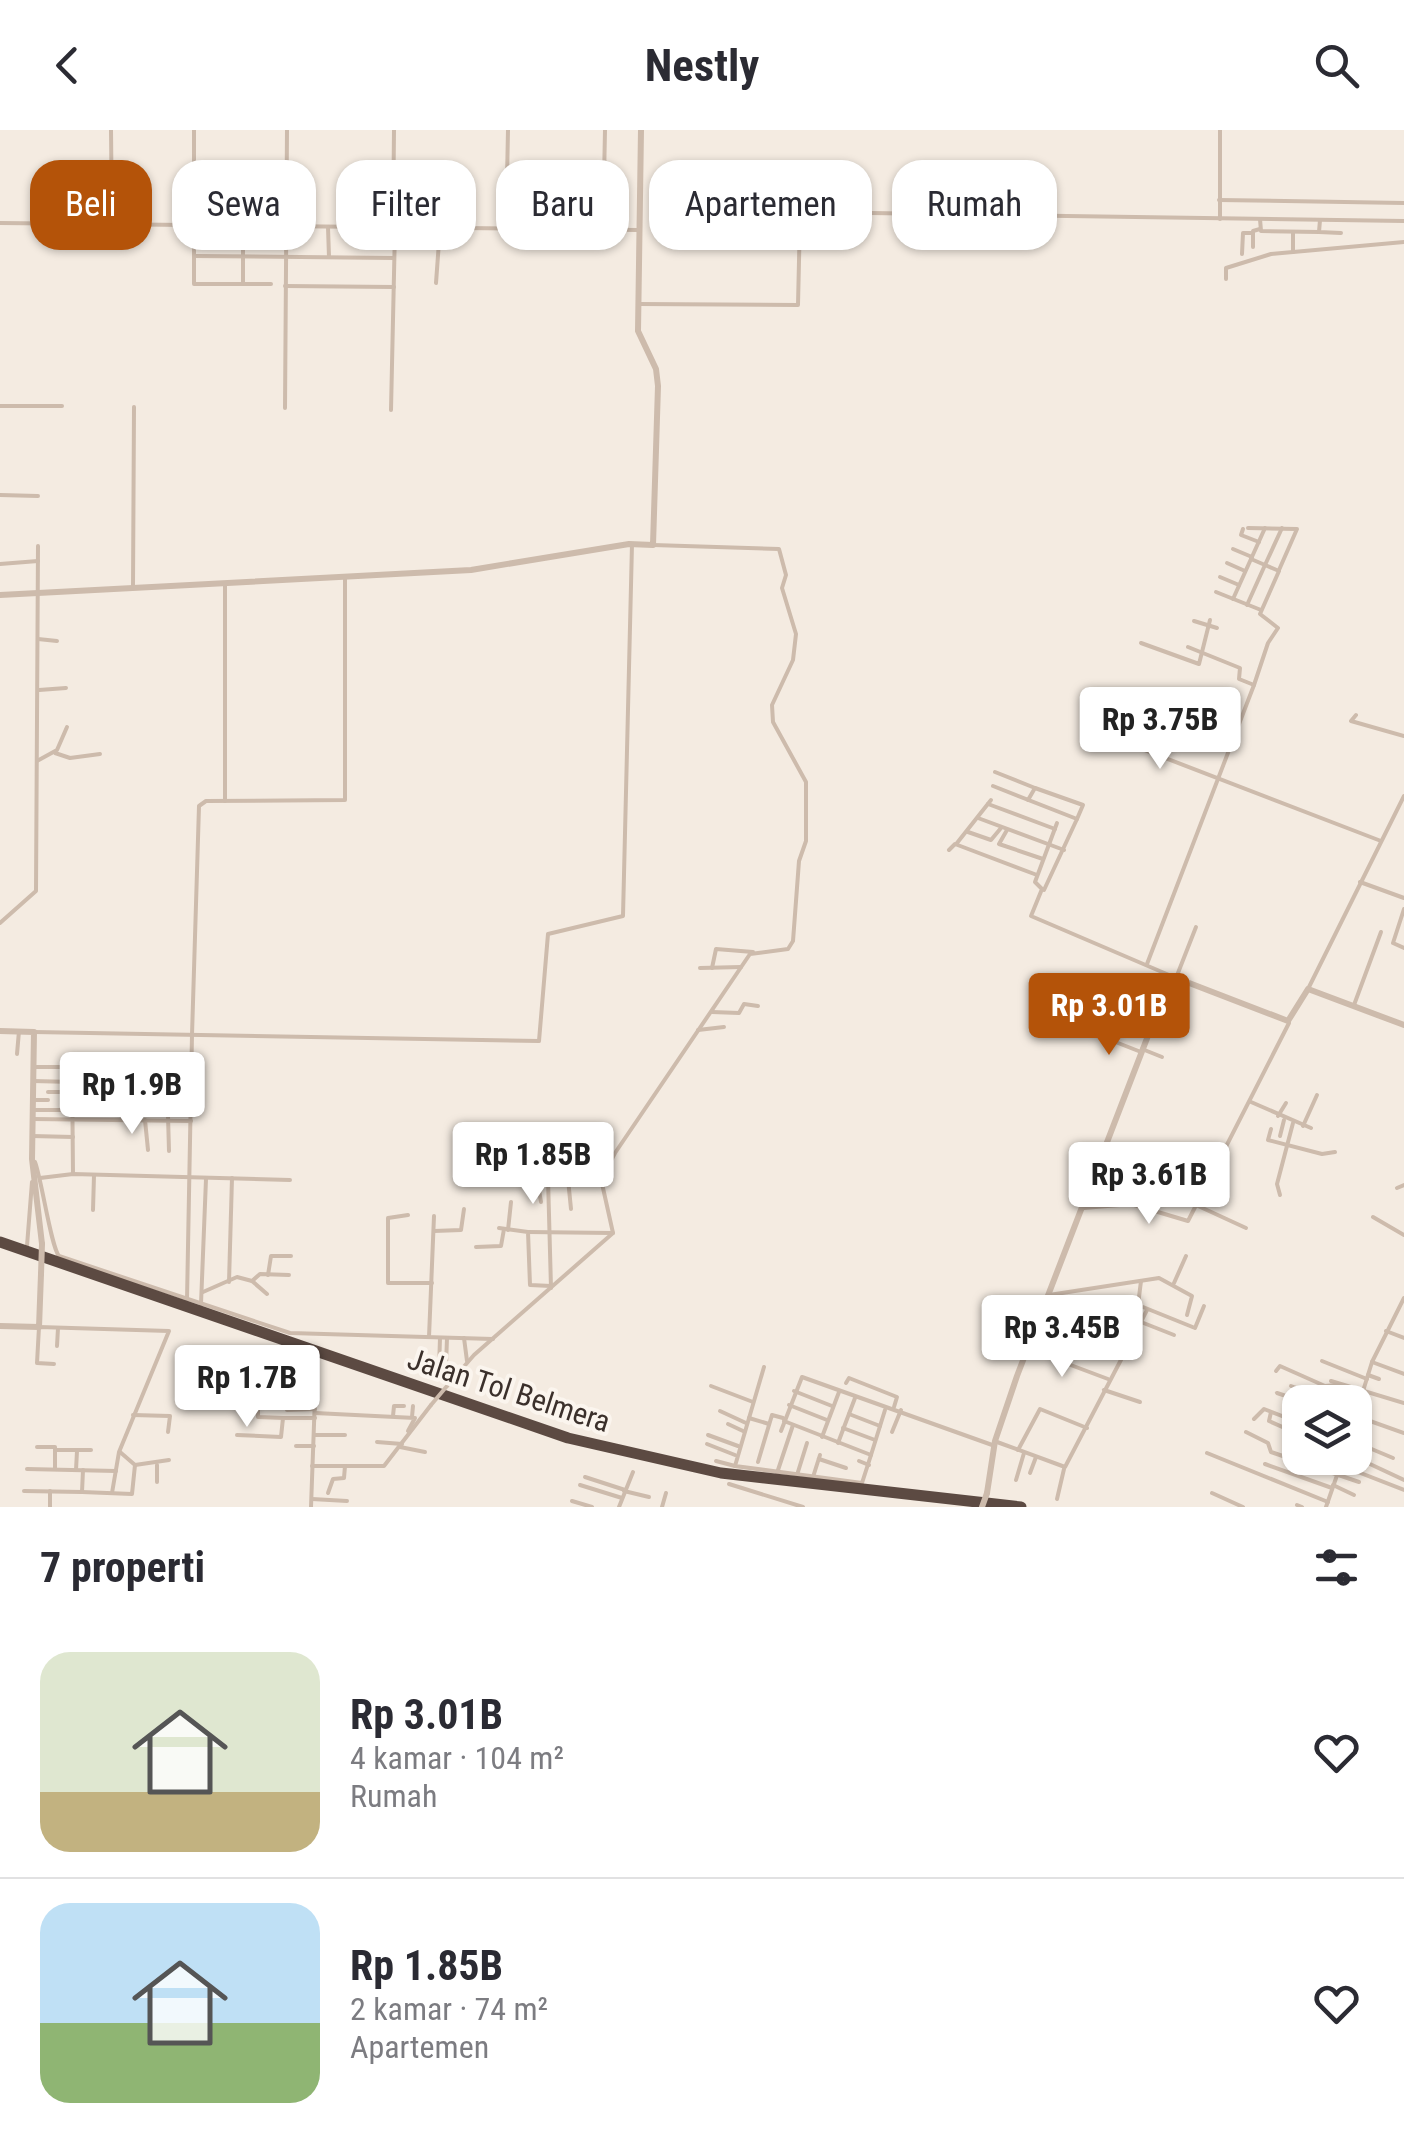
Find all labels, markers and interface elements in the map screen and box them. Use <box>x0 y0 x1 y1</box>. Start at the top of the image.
icon: back <box>40 38 95 93</box>
icon: search <box>1309 38 1364 93</box>
text: Nestly <box>645 39 759 92</box>
chip: Beli <box>30 160 152 250</box>
chip: Sewa <box>172 160 316 250</box>
chip: Filter <box>336 160 476 250</box>
chip: Baru <box>496 160 629 250</box>
chip: Apartemen <box>649 160 872 250</box>
chip: Rumah <box>892 160 1057 250</box>
pin: Rp 3.75B <box>1057 687 1263 772</box>
text: Rp 3.75B <box>1102 700 1218 738</box>
pin: Rp 3.01B <box>1006 973 1212 1058</box>
text: Rp 3.01B <box>1051 986 1167 1024</box>
pin: Rp 1.9B <box>40 1052 224 1137</box>
text: Rp 1.9B <box>82 1065 182 1103</box>
pin: Rp 1.85B <box>430 1122 636 1207</box>
text: Rp 1.85B <box>475 1135 591 1173</box>
pin: Rp 3.61B <box>1046 1142 1252 1227</box>
text: Rp 3.61B <box>1091 1155 1207 1193</box>
pin: Rp 3.45B <box>959 1295 1165 1380</box>
text: Rp 3.45B <box>1004 1308 1120 1346</box>
street label: Jalan Tol Belmera <box>403 1341 615 1439</box>
pin: Rp 1.7B <box>155 1345 339 1430</box>
text: Rp 1.7B <box>197 1358 297 1396</box>
map controls <box>1282 1385 1372 1475</box>
button: layers <box>1282 1385 1372 1475</box>
icon: filters <box>1309 1540 1364 1595</box>
text: 7 properti <box>40 1543 205 1592</box>
text: Rp 3.01B <box>350 1690 503 1739</box>
icon: home <box>120 1692 240 1812</box>
icon: heart <box>1309 1725 1364 1780</box>
text: 4 kamar · 104 m² <box>350 1739 564 1777</box>
text: Rumah <box>350 1777 437 1815</box>
text: Rp 1.85B <box>350 1941 503 1990</box>
icon: home <box>120 1943 240 2063</box>
icon: heart <box>1309 1976 1364 2031</box>
text: 2 kamar · 74 m² <box>350 1990 548 2028</box>
text: Apartemen <box>350 2028 489 2066</box>

